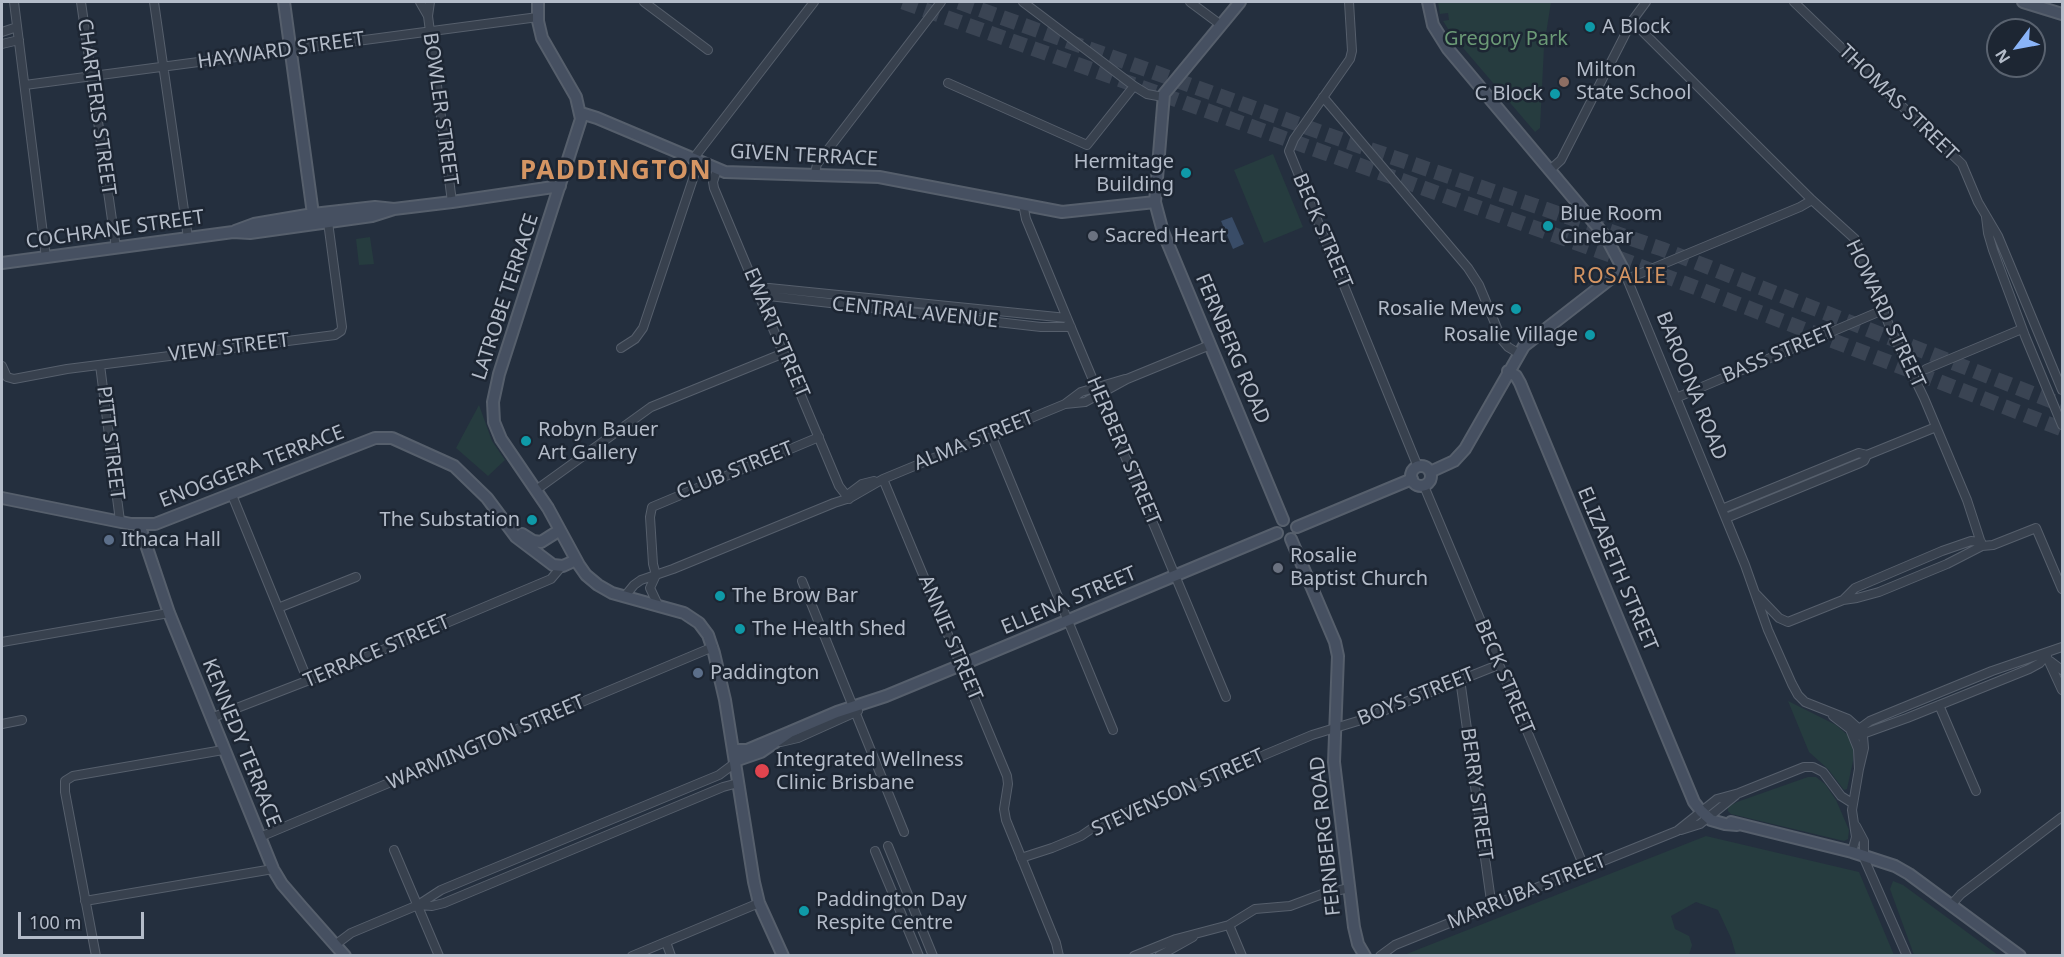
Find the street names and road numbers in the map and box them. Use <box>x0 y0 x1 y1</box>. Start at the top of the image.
street label: CHARTERIS STREET <box>72 17 120 197</box>
street label: HAYWARD STREET <box>196 27 366 75</box>
street label: BOWLER STREET <box>417 31 463 187</box>
street label: THOMAS STREET <box>1833 40 1963 166</box>
street label: GIVEN TERRACE <box>729 140 879 172</box>
street label: BECK STREET <box>1287 170 1357 292</box>
street label: COCHRANE STREET <box>24 206 206 254</box>
street label: LATROBE TERRACE <box>468 211 544 383</box>
street label: HOWARD STREET <box>1840 236 1930 392</box>
street label: EWART STREET <box>738 265 814 401</box>
street label: FERNBERG ROAD <box>1190 270 1274 428</box>
street label: CENTRAL AVENUE <box>831 292 999 334</box>
street label: BAROONA ROAD <box>1650 308 1732 464</box>
street label: BASS STREET <box>1719 319 1839 389</box>
street label: VIEW STREET <box>167 329 291 367</box>
street label: HERBERT STREET <box>1081 373 1165 529</box>
street label: PITT STREET <box>91 385 129 501</box>
street label: ALMA STREET <box>910 406 1038 476</box>
street label: ENOGGERA TERRACE <box>156 421 348 513</box>
street label: CLUB STREET <box>673 437 797 505</box>
street label: ELIZABETH STREET <box>1572 483 1662 655</box>
street label: ELLENA STREET <box>998 562 1140 640</box>
street label: ANNIE STREET <box>913 572 987 704</box>
street label: TERRACE STREET <box>300 610 454 694</box>
street label: BECK STREET <box>1469 616 1539 738</box>
street label: KENNEDY TERRACE <box>196 655 286 831</box>
street label: BOYS STREET <box>1354 663 1478 731</box>
street label: WARMINGTON STREET <box>384 690 588 796</box>
street label: BERRY STREET <box>1455 726 1497 862</box>
street label: STEVENSON STREET <box>1088 744 1268 842</box>
street label: FERNBERG ROAD <box>1306 755 1346 917</box>
street label: MARRUBA STREET <box>1444 849 1610 935</box>

